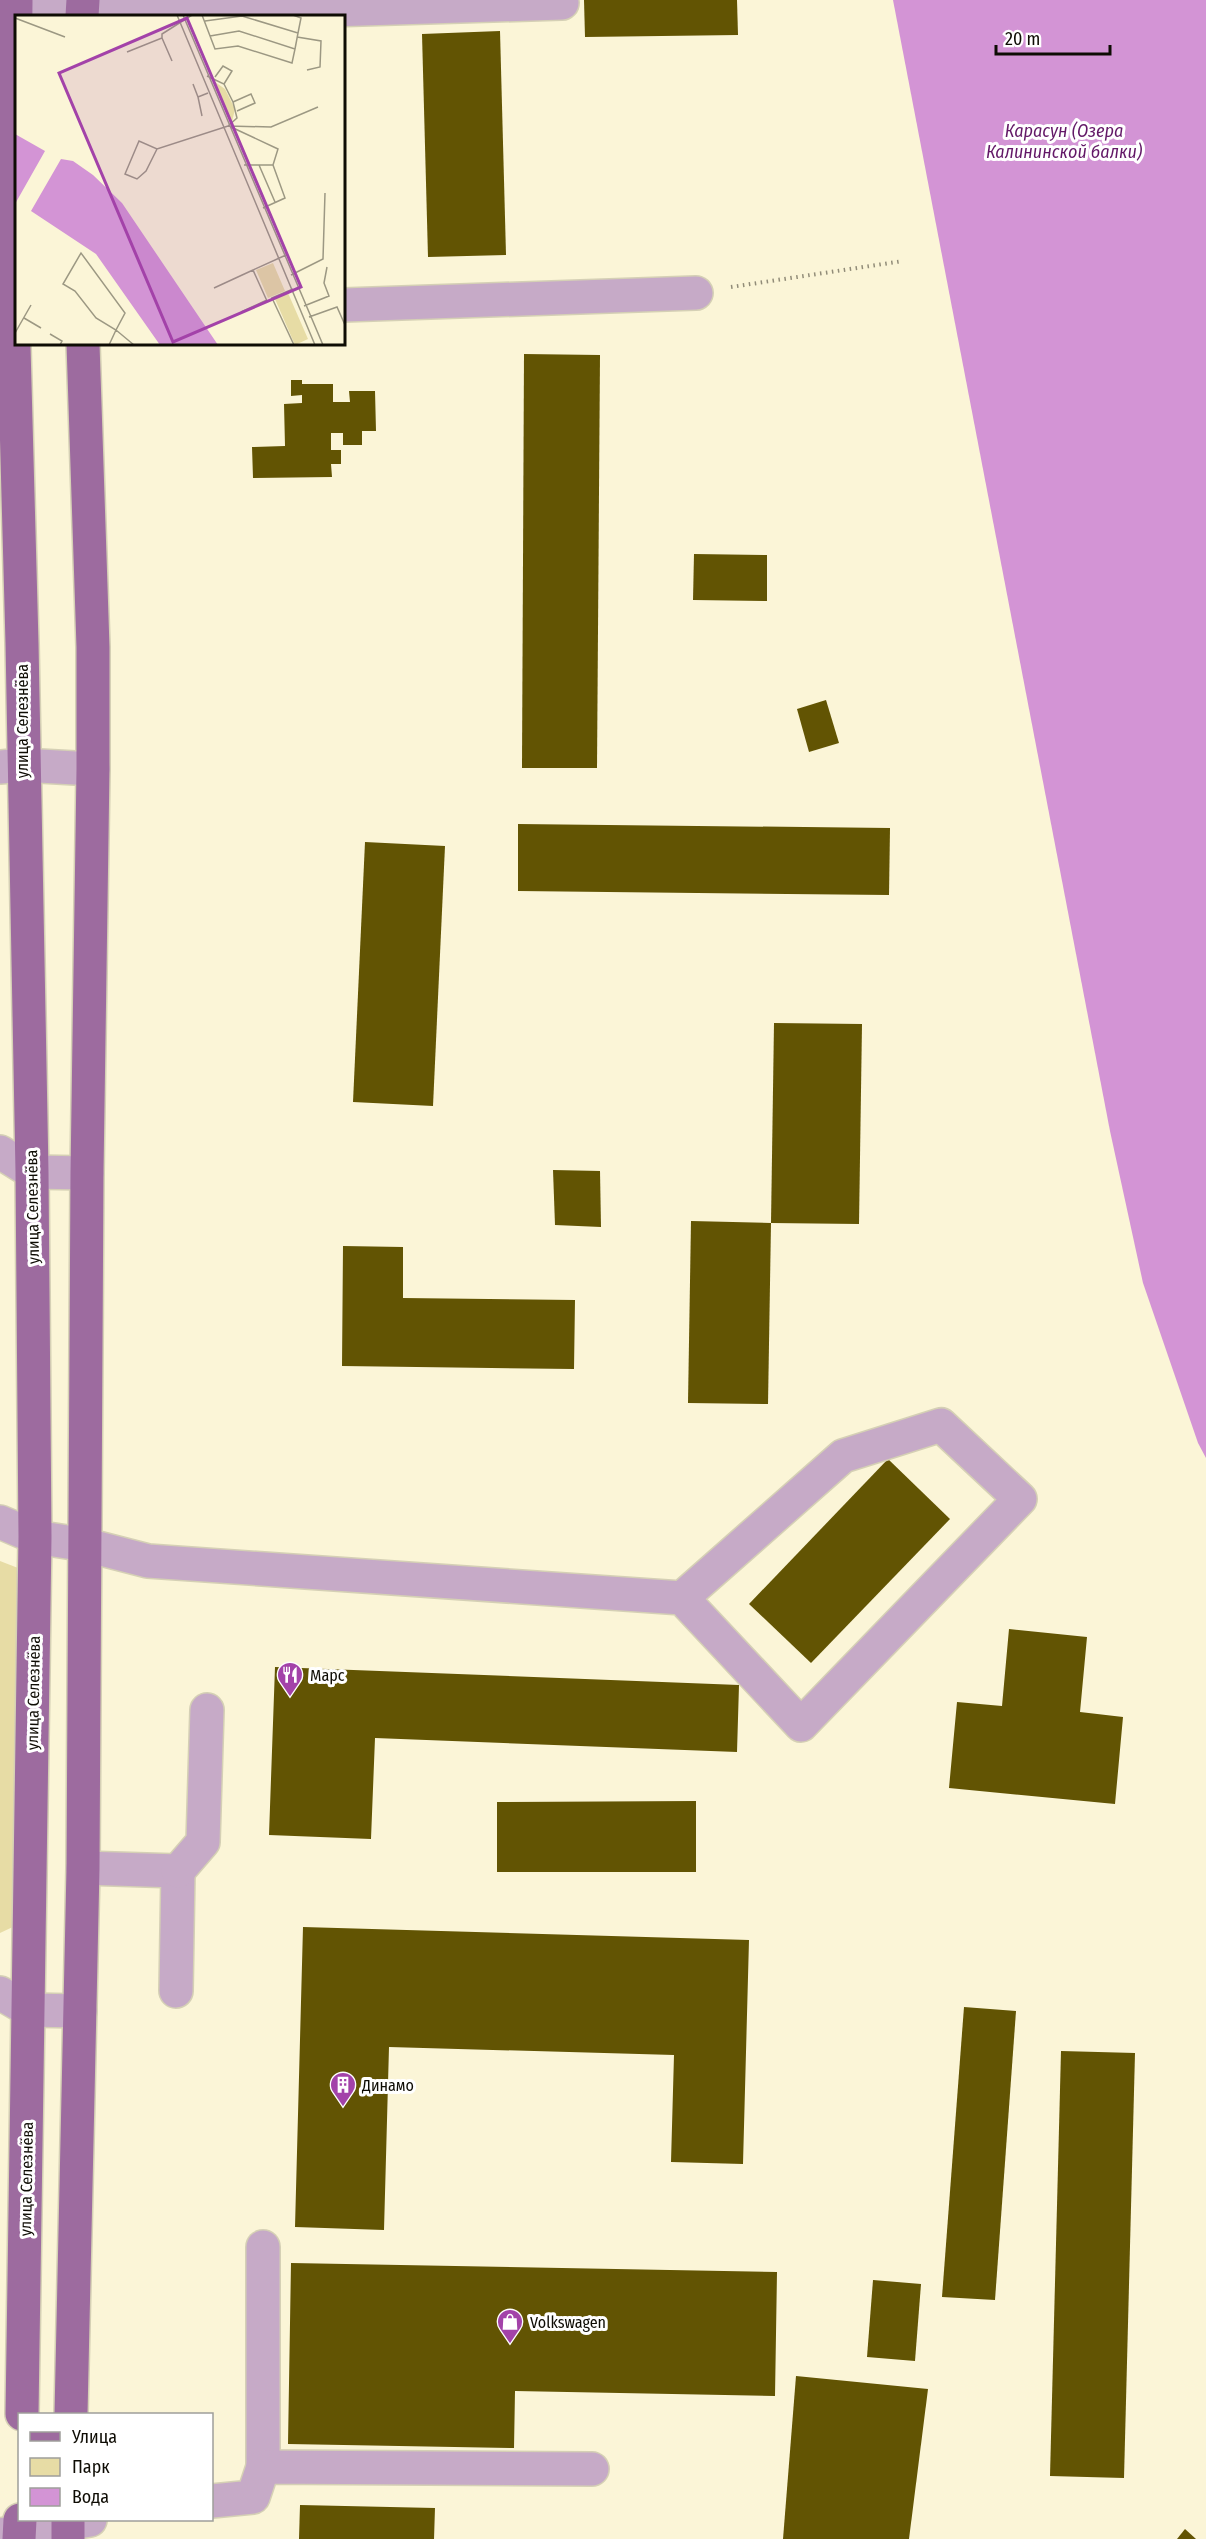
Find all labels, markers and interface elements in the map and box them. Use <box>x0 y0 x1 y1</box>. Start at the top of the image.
inset map <box>15 15 345 345</box>
scale bar <box>996 18 1110 56</box>
text: 20 m <box>1005 28 1040 50</box>
water label: Карасун (Озера Калининской балки) <box>986 120 1142 163</box>
street label: улица Селезнёва <box>13 664 32 778</box>
street label: улица Селезнёва <box>22 1149 43 1264</box>
street label: улица Селезнёва <box>23 1636 44 1750</box>
restaurant icon: Марс <box>275 1660 305 1698</box>
place label: Марс <box>310 1666 345 1685</box>
building icon: Динамо <box>328 2070 358 2108</box>
place label: Динамо <box>361 2076 414 2095</box>
street label: улица Селезнёва <box>16 2122 37 2236</box>
shop icon: Volkswagen <box>495 2307 525 2345</box>
place label: Volkswagen <box>530 2313 606 2332</box>
legend <box>18 2413 213 2521</box>
text: Улица <box>71 2426 117 2448</box>
text: Парк <box>72 2456 110 2478</box>
text: Вода <box>72 2486 109 2508</box>

